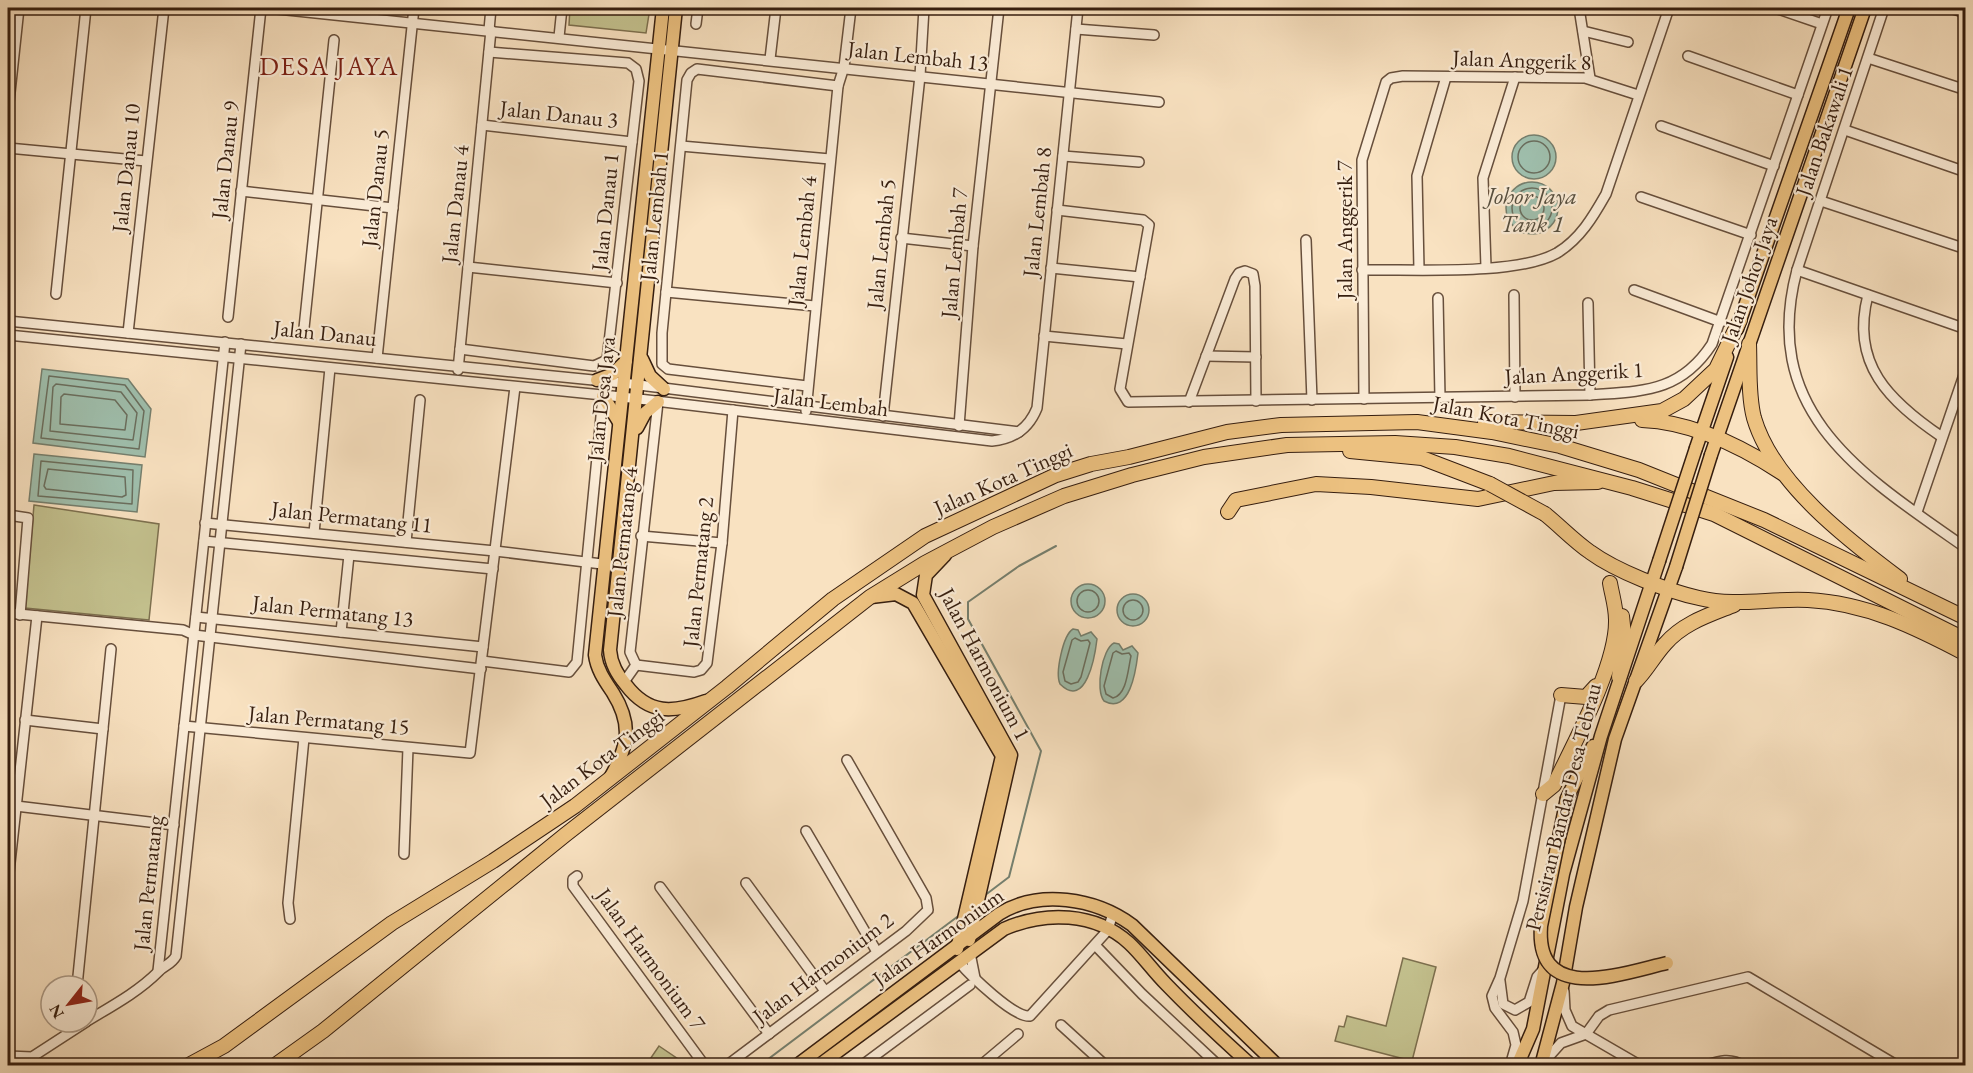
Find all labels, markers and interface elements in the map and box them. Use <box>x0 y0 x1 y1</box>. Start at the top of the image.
street label: Jalan Lembah 13 <box>844 34 990 78</box>
street label: Jalan Anggerik 8 <box>1450 43 1592 77</box>
district label: DESA JAYA <box>259 49 399 83</box>
street label: Jalan Bakawali 1 <box>1788 62 1860 202</box>
street label: Jalan Danau 3 <box>496 93 620 135</box>
street label: Jalan Danau 9 <box>204 99 246 223</box>
street label: Jalan Danau 10 <box>105 102 147 236</box>
street label: Jalan Danau 5 <box>354 127 396 251</box>
street label: Jalan Danau 4 <box>434 143 476 267</box>
street label: Jalan Lembah 8 <box>1016 145 1058 281</box>
street label: Jalan Lembah 1 <box>633 149 675 285</box>
street label: Jalan Danau 1 <box>584 151 626 275</box>
street label: Jalan Anggerik 7 <box>1330 160 1359 301</box>
street label: Jalan Lembah 4 <box>781 174 823 310</box>
street label: Jalan Lembah 5 <box>860 177 902 313</box>
water label: Johor Jaya Tank 1 <box>1482 180 1577 239</box>
street label: Jalan Lembah 7 <box>934 186 974 321</box>
street label: Jalan Johor Jaya <box>1713 212 1784 349</box>
street label: Jalan Danau <box>270 313 378 353</box>
street label: Jalan Desa Jaya <box>580 335 622 465</box>
street label: Jalan Anggerik 1 <box>1502 355 1644 391</box>
street label: Jalan Lembah <box>770 380 890 423</box>
street label: Jalan Kota Tinggi <box>1428 388 1582 445</box>
street label: Jalan Kota Tinggi <box>927 436 1077 523</box>
street label: Jalan Permatang 4 <box>599 465 644 621</box>
street label: Jalan Permatang 11 <box>268 494 434 540</box>
street label: Jalan Permatang 2 <box>675 495 720 651</box>
street label: Jalan Harmonium 1 <box>932 581 1037 745</box>
street label: Jalan Permatang 13 <box>249 588 415 634</box>
street label: Persisiran Bandar Desa Tebrau <box>1518 680 1608 934</box>
street label: Jalan Permatang 15 <box>245 698 411 741</box>
street label: Jalan Kota Tinggi <box>532 702 670 815</box>
street label: Jalan Permatang <box>126 813 170 954</box>
street label: Jalan Harmonium 7 <box>588 881 713 1036</box>
street label: Jalan Harmonium <box>865 881 1009 994</box>
street label: Jalan Harmonium 2 <box>745 905 900 1032</box>
north arrow <box>39 974 99 1034</box>
text: N <box>44 1000 69 1022</box>

